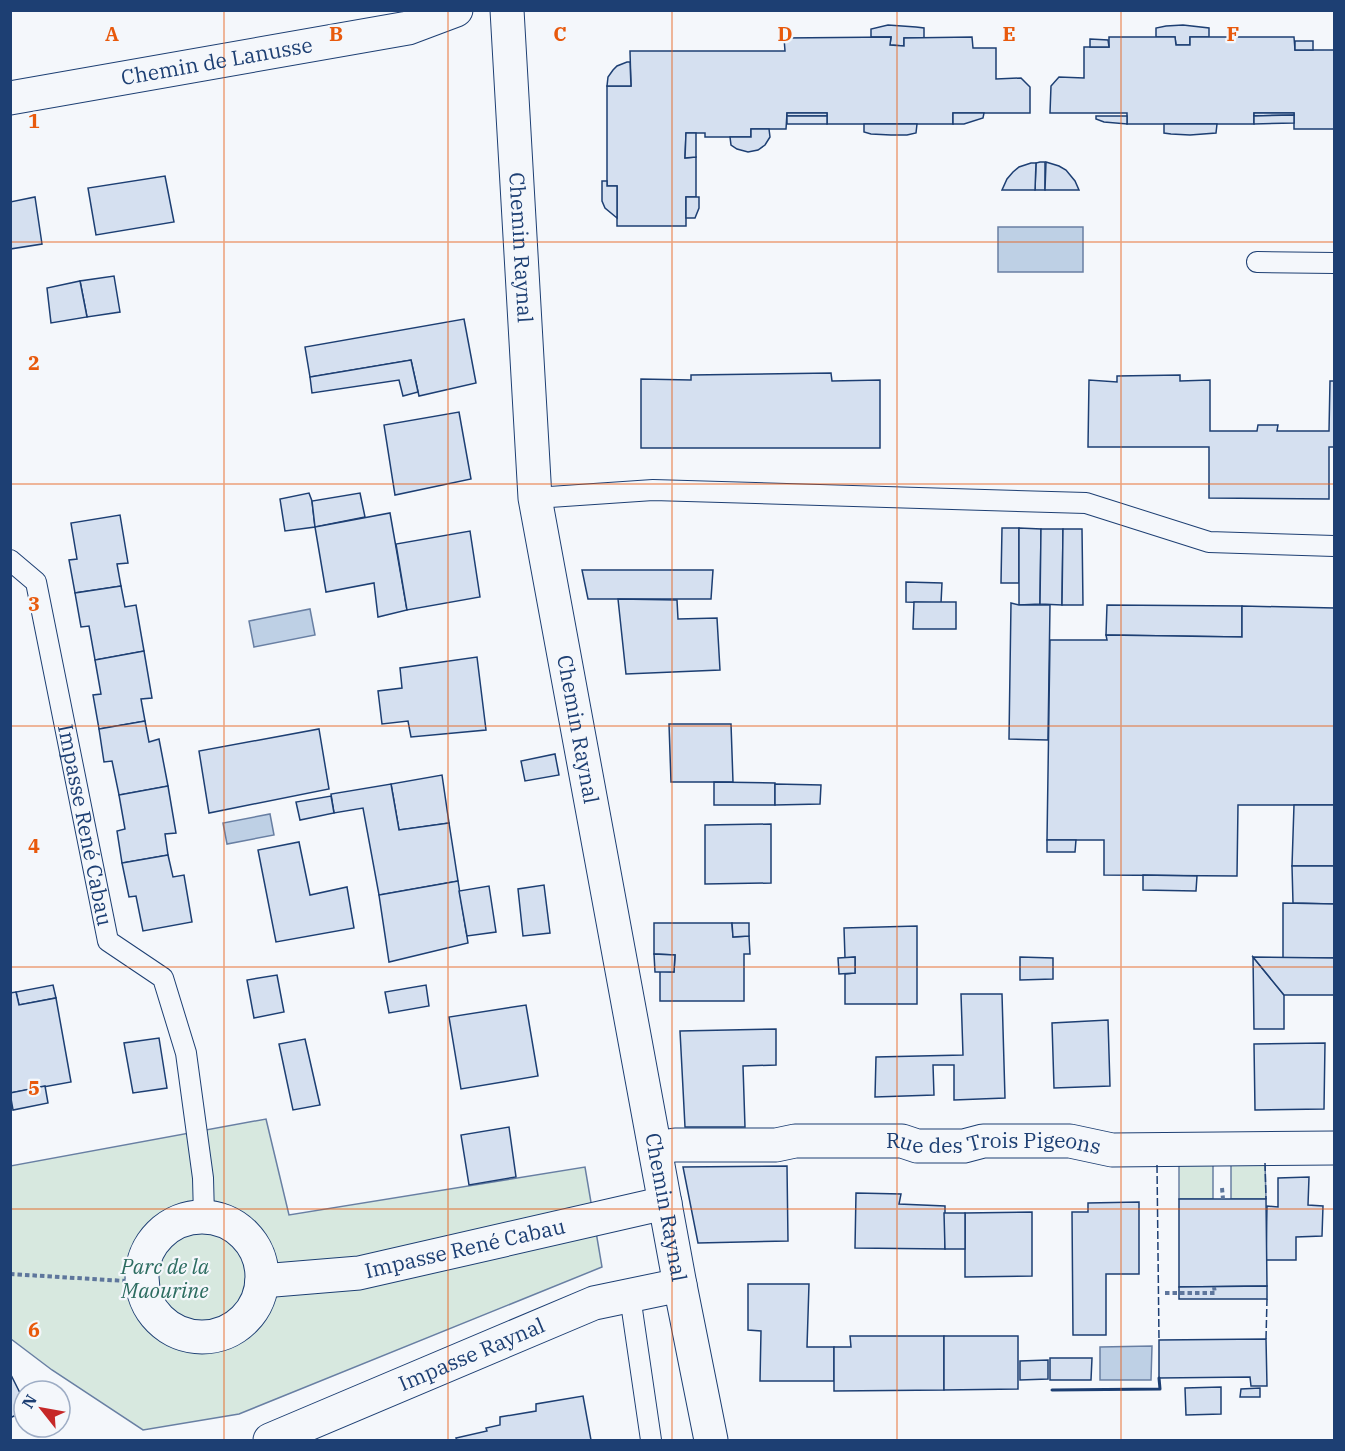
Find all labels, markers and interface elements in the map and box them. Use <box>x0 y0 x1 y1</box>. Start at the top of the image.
text: A <box>105 20 119 47</box>
text: B <box>329 20 343 47</box>
text: C <box>553 20 567 47</box>
text: D <box>777 20 793 47</box>
text: E <box>1002 20 1016 47</box>
text: F <box>1227 20 1239 47</box>
street label: Chemin de Lanusse <box>119 30 315 91</box>
text: 1 <box>28 107 40 134</box>
street label: Chemin Raynal <box>503 171 540 324</box>
text: 2 <box>28 349 40 376</box>
text: 3 <box>28 590 40 617</box>
street label: Chemin Raynal <box>551 652 606 806</box>
street label: Impasse René Cabau <box>52 722 120 928</box>
text: 4 <box>28 832 40 859</box>
text: 5 <box>28 1074 40 1101</box>
street label: Rue des Trois Pigeons <box>886 1125 1104 1160</box>
street label: Chemin Raynal <box>639 1130 694 1284</box>
street label: Impasse René Cabau <box>362 1211 568 1284</box>
park label: Parc de la Maourine <box>120 1252 210 1304</box>
street label: Impasse Raynal <box>394 1310 549 1397</box>
text: 6 <box>28 1316 40 1343</box>
north arrow <box>12 1379 72 1439</box>
text: N <box>17 1391 41 1412</box>

